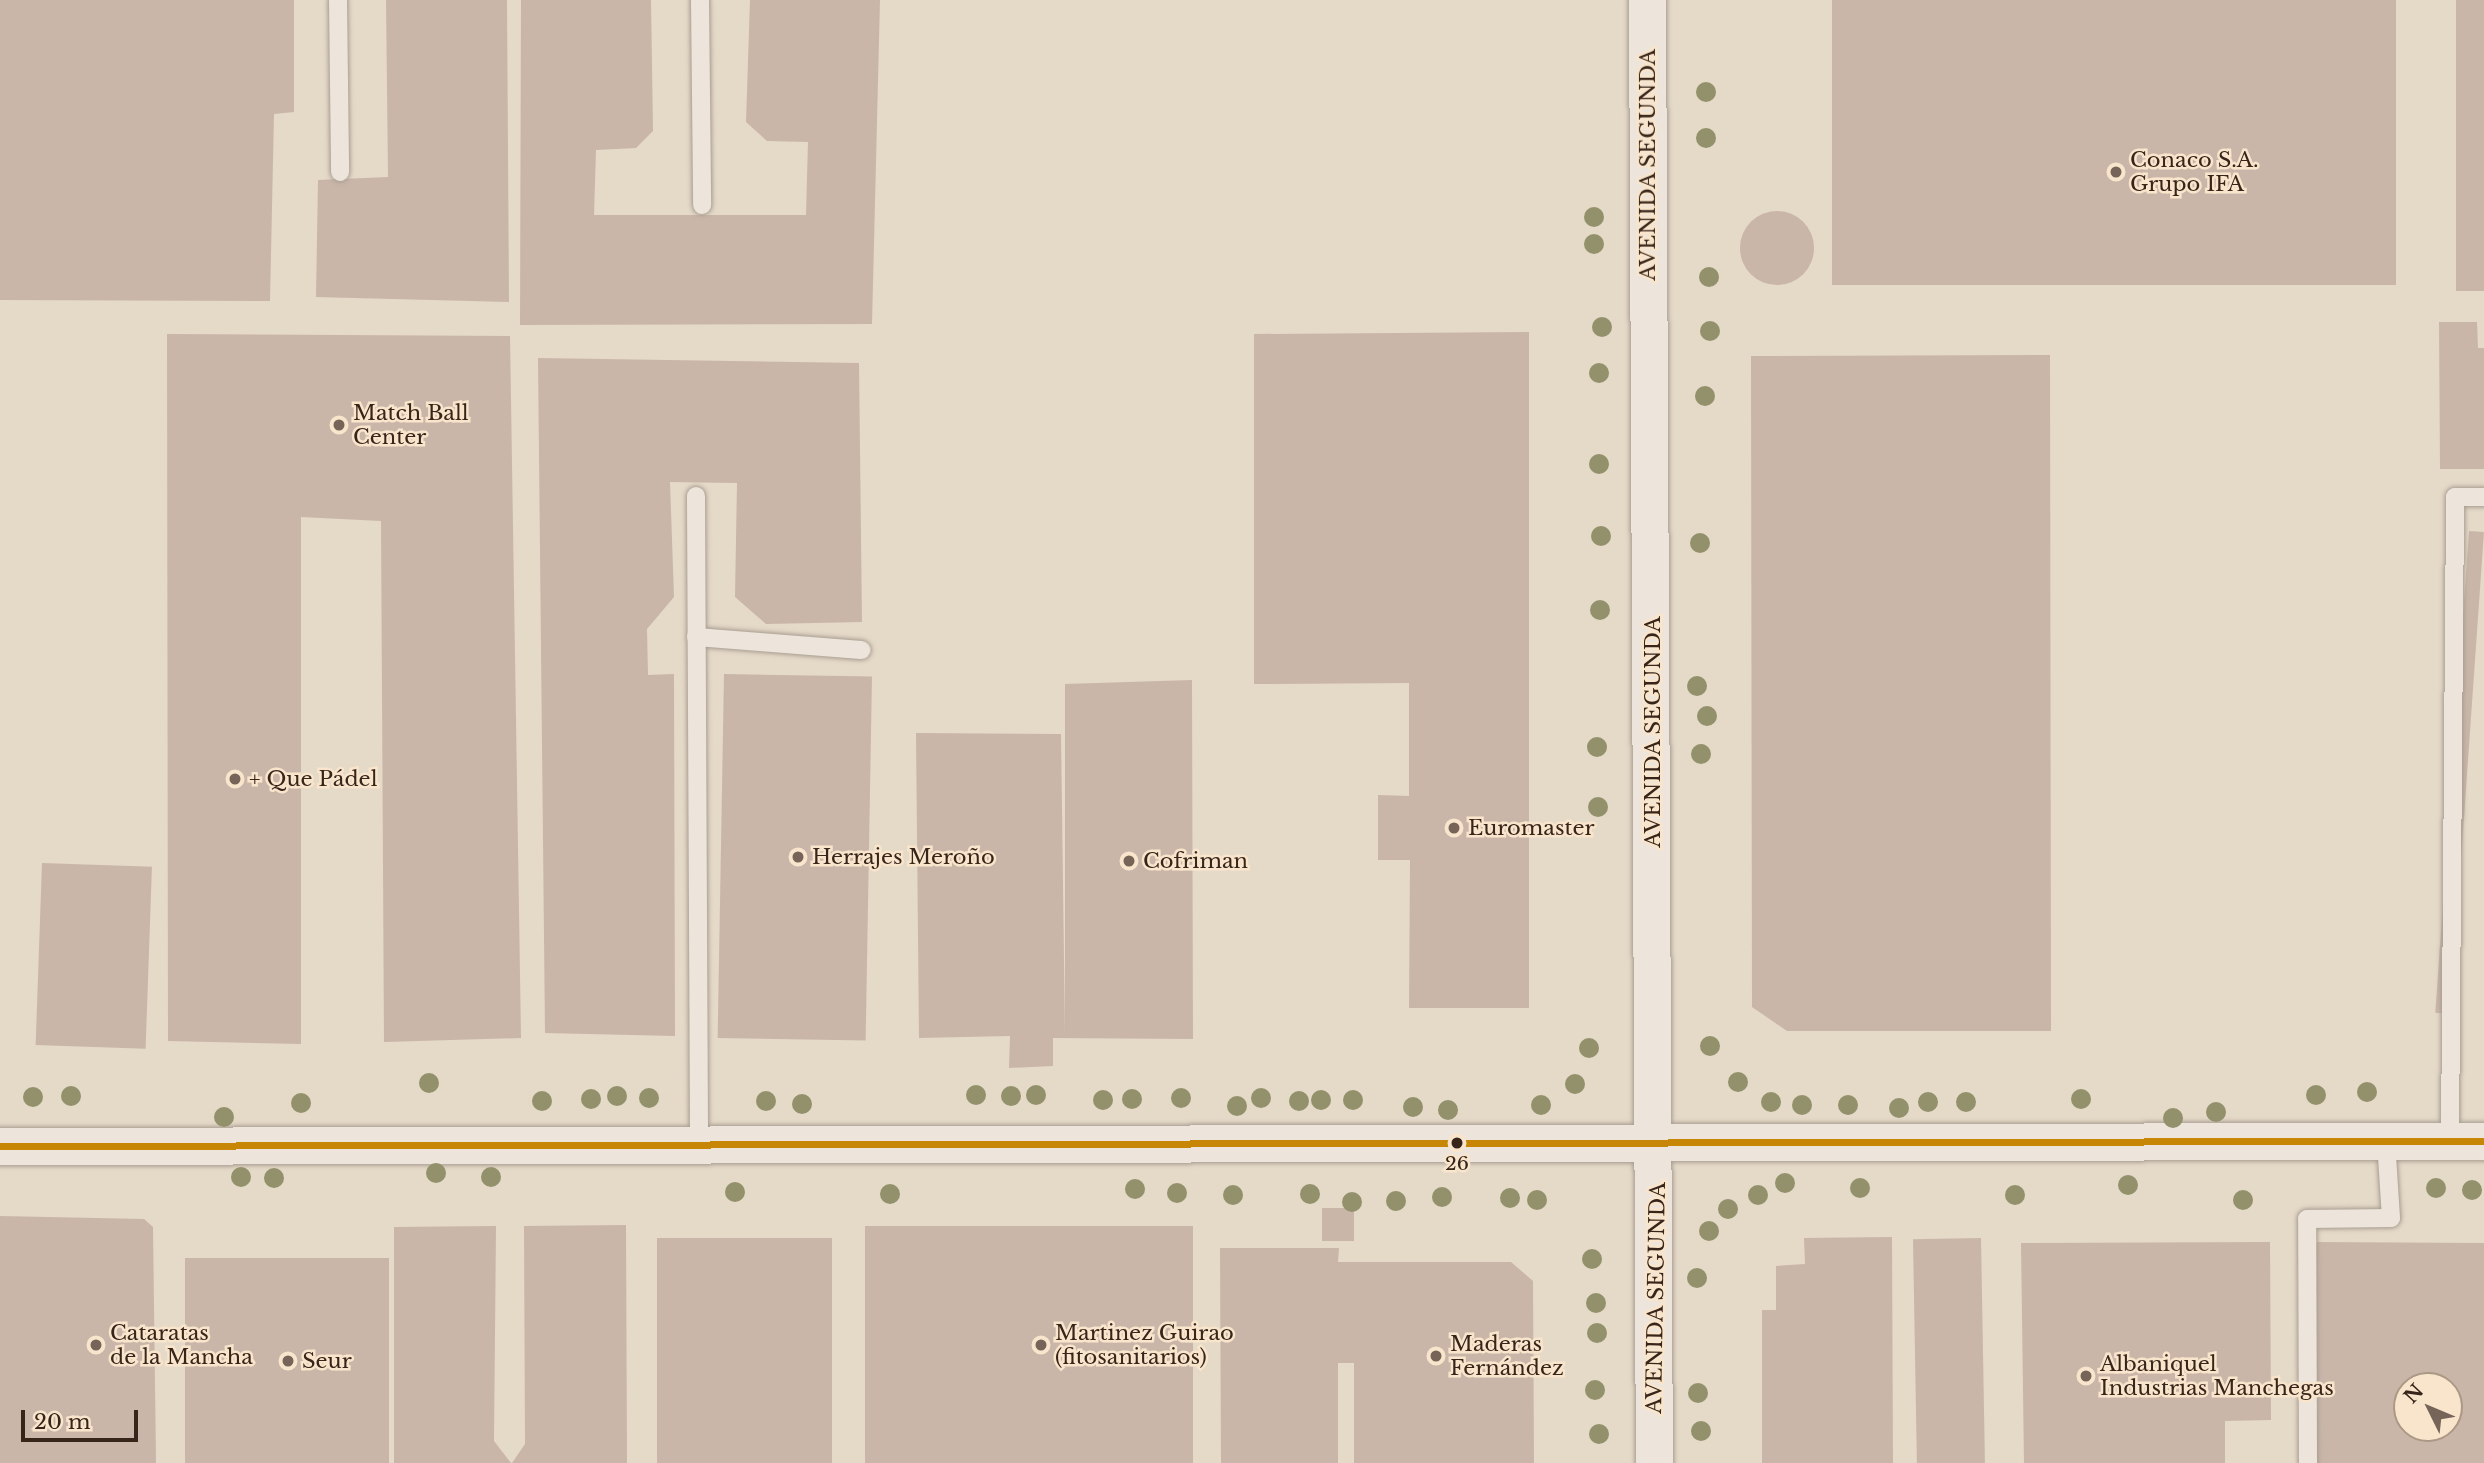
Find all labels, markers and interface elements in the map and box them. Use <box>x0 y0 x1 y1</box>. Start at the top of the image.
street label: AVENIDA SEGUNDA <box>1635 49 1661 281</box>
place label: Conaco S.A. Grupo IFA <box>2130 147 2259 197</box>
marker: Conaco S.A. Grupo IFA <box>2108 164 2124 180</box>
place label: Match Ball Center <box>353 400 469 450</box>
marker: Match Ball Center <box>331 417 347 433</box>
street label: AVENIDA SEGUNDA <box>1640 616 1666 848</box>
place label: + Que Pádel <box>249 766 377 792</box>
marker: + Que Pádel <box>227 771 243 787</box>
place label: Euromaster <box>1468 815 1595 841</box>
marker: Euromaster <box>1446 820 1462 836</box>
place label: Herrajes Meroño <box>812 844 995 870</box>
place label: Cofriman <box>1143 848 1248 874</box>
marker: Herrajes Meroño <box>790 849 806 865</box>
marker: Cofriman <box>1121 853 1137 869</box>
marker: 26 <box>1450 1136 1464 1150</box>
place label: 26 <box>1445 1153 1469 1175</box>
street label: AVENIDA SEGUNDA <box>1641 1182 1671 1414</box>
place label: Cataratas de la Mancha <box>110 1320 253 1370</box>
place label: Martinez Guirao (fitosanitarios) <box>1055 1320 1234 1370</box>
place label: Maderas Fernández <box>1450 1331 1564 1381</box>
marker: Cataratas de la Mancha <box>88 1337 104 1353</box>
marker: Martinez Guirao (fitosanitarios) <box>1033 1337 1049 1353</box>
place label: Seur <box>302 1348 352 1374</box>
marker: Maderas Fernández <box>1428 1348 1444 1364</box>
place label: Albaniquel Industrias Manchegas <box>2100 1351 2334 1401</box>
marker: Seur <box>280 1353 296 1369</box>
marker: Albaniquel Industrias Manchegas <box>2078 1368 2094 1384</box>
north arrow <box>2393 1372 2463 1442</box>
text: N <box>2399 1379 2428 1408</box>
scale bar <box>24 1396 142 1440</box>
text: 20 m <box>34 1409 91 1435</box>

